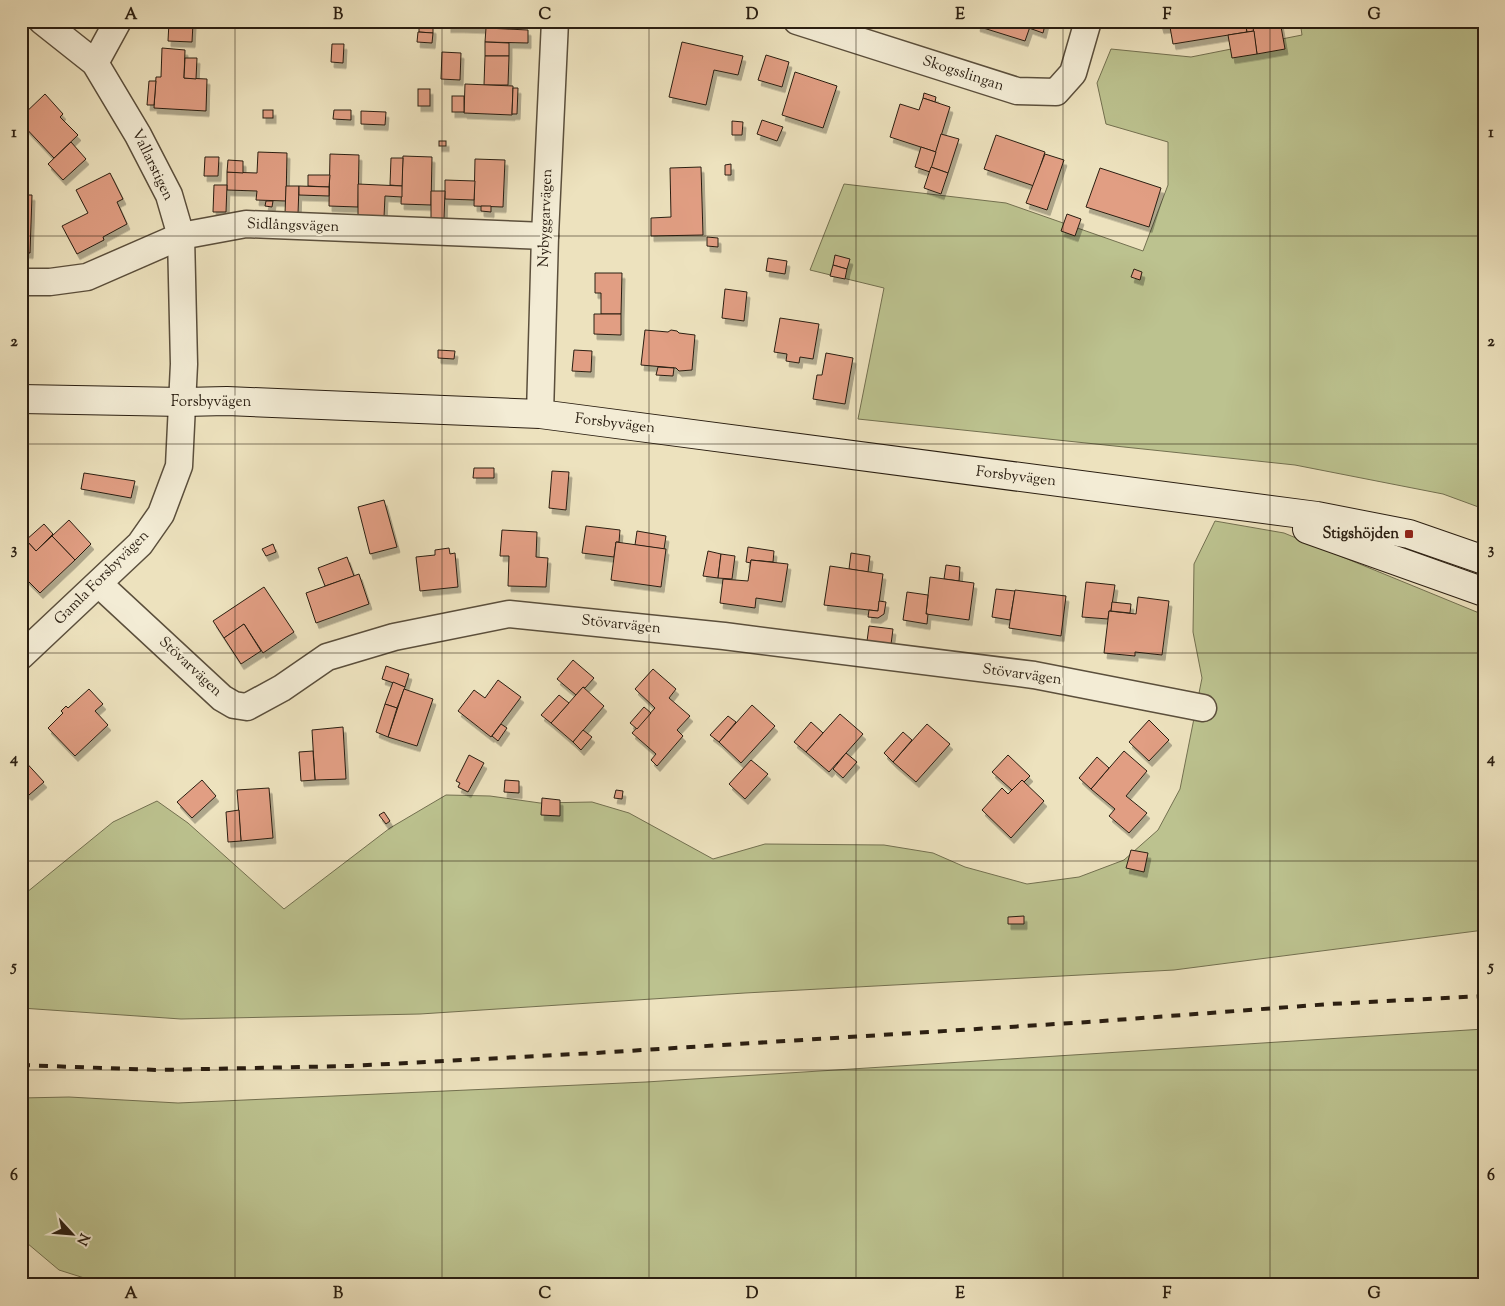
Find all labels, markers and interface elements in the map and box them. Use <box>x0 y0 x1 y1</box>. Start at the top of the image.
text: A <box>125 4 138 27</box>
text: B <box>333 4 343 27</box>
text: C <box>539 4 552 27</box>
text: D <box>746 4 759 27</box>
text: E <box>955 4 965 27</box>
text: F <box>1163 4 1172 27</box>
text: G <box>1367 4 1381 27</box>
street label: Skogsslingan <box>920 51 1007 97</box>
text: 1 <box>11 122 17 145</box>
text: 1 <box>1488 122 1494 145</box>
street label: Vallarstigen <box>126 126 178 204</box>
street label: Nybyggarvägen <box>534 168 558 268</box>
street label: Sidlångsvägen <box>247 214 340 238</box>
text: 2 <box>10 331 18 354</box>
text: 2 <box>1487 331 1495 354</box>
street label: Forsbyvägen <box>171 392 251 413</box>
street label: Forsbyvägen <box>574 409 656 439</box>
street label: Forsbyvägen <box>975 462 1057 492</box>
place label: Stigshöjden <box>1322 524 1399 545</box>
street label: Gamla Forsbyvägen <box>50 526 154 630</box>
marker: Stigshöjden <box>1403 528 1415 540</box>
text: 3 <box>11 539 18 562</box>
text: 3 <box>1488 539 1495 562</box>
street label: Stövarvägen <box>580 610 662 640</box>
street label: Stövarvägen <box>154 632 226 702</box>
street label: Stövarvägen <box>981 659 1063 691</box>
text: 4 <box>9 748 18 771</box>
text: 4 <box>1486 748 1495 771</box>
text: 5 <box>9 956 17 979</box>
text: 5 <box>1486 956 1494 979</box>
text: 6 <box>10 1165 18 1188</box>
text: 6 <box>1487 1165 1495 1188</box>
north arrow <box>48 1208 98 1258</box>
text: N <box>70 1229 93 1248</box>
text: A <box>125 1283 138 1306</box>
text: B <box>333 1283 343 1306</box>
text: C <box>539 1283 552 1306</box>
text: D <box>746 1283 759 1306</box>
text: E <box>955 1283 965 1306</box>
text: F <box>1163 1283 1172 1306</box>
text: G <box>1367 1283 1381 1306</box>

